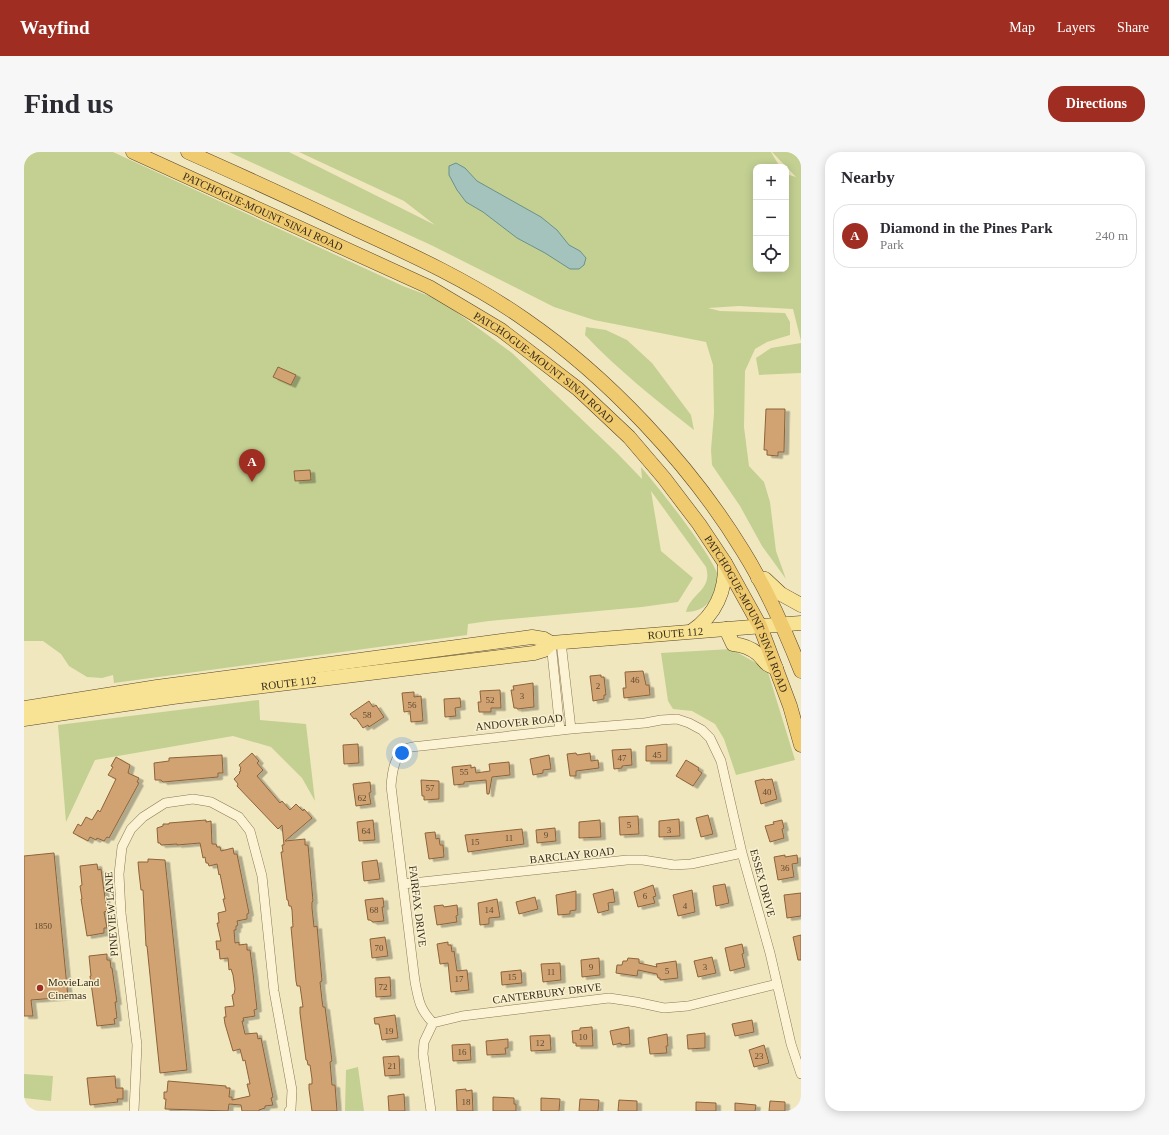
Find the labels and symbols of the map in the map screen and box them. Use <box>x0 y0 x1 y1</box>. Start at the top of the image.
street label: PATCHOGUE-MOUNT SINAI ROAD <box>181 170 345 253</box>
street label: PATCHOGUE-MOUNT SINAI ROAD <box>472 309 616 426</box>
pin: A <box>239 449 265 482</box>
street label: PATCHOGUE-MOUNT SINAI ROAD <box>702 533 790 694</box>
street label: ROUTE 112 <box>647 625 704 641</box>
street label: ROUTE 112 <box>260 674 317 692</box>
house number: 46 <box>631 675 640 685</box>
house number: 2 <box>596 681 600 691</box>
house number: 3 <box>520 691 525 701</box>
house number: 52 <box>486 695 495 705</box>
house number: 56 <box>408 700 417 710</box>
house number: 58 <box>363 710 372 720</box>
street label: ANDOVER ROAD <box>475 711 563 733</box>
your location <box>392 743 412 763</box>
house number: 45 <box>653 750 662 760</box>
house number: 47 <box>618 753 627 763</box>
house number: 55 <box>460 767 469 777</box>
house number: 57 <box>426 783 435 793</box>
house number: 40 <box>763 787 772 797</box>
house number: 62 <box>358 793 367 803</box>
house number: 5 <box>627 820 632 830</box>
house number: 3 <box>667 825 672 835</box>
house number: 64 <box>362 826 371 836</box>
house number: 9 <box>544 830 549 840</box>
house number: 11 <box>505 833 513 843</box>
house number: 15 <box>471 837 480 847</box>
street label: BARCLAY ROAD <box>529 845 615 865</box>
street label: ESSEX DRIVE <box>748 848 778 919</box>
house number: 36 <box>781 863 790 873</box>
street label: FAIRFAX DRIVE <box>407 865 429 948</box>
street label: PINEVIEW LANE <box>102 871 120 957</box>
house number: 6 <box>643 891 648 901</box>
house number: 4 <box>683 901 688 911</box>
house number: 68 <box>370 905 379 915</box>
house number: 14 <box>485 905 494 915</box>
house number: 1850 <box>34 921 53 931</box>
house number: 70 <box>375 943 384 953</box>
house number: 9 <box>589 962 594 972</box>
house number: 3 <box>703 962 708 972</box>
house number: 5 <box>665 966 670 976</box>
house number: 11 <box>547 967 555 977</box>
house number: 15 <box>508 972 517 982</box>
house number: 17 <box>455 974 464 984</box>
place label: MovieLand Cinemas <box>48 976 100 1001</box>
street label: CANTERBURY DRIVE <box>492 980 603 1006</box>
house number: 72 <box>379 982 388 992</box>
marker: MovieLand Cinemas <box>35 983 45 993</box>
house number: 19 <box>385 1026 394 1036</box>
house number: 10 <box>579 1032 588 1042</box>
house number: 12 <box>536 1038 545 1048</box>
house number: 16 <box>458 1047 467 1057</box>
house number: 23 <box>755 1051 764 1061</box>
house number: 21 <box>388 1061 397 1071</box>
house number: 18 <box>462 1097 471 1107</box>

